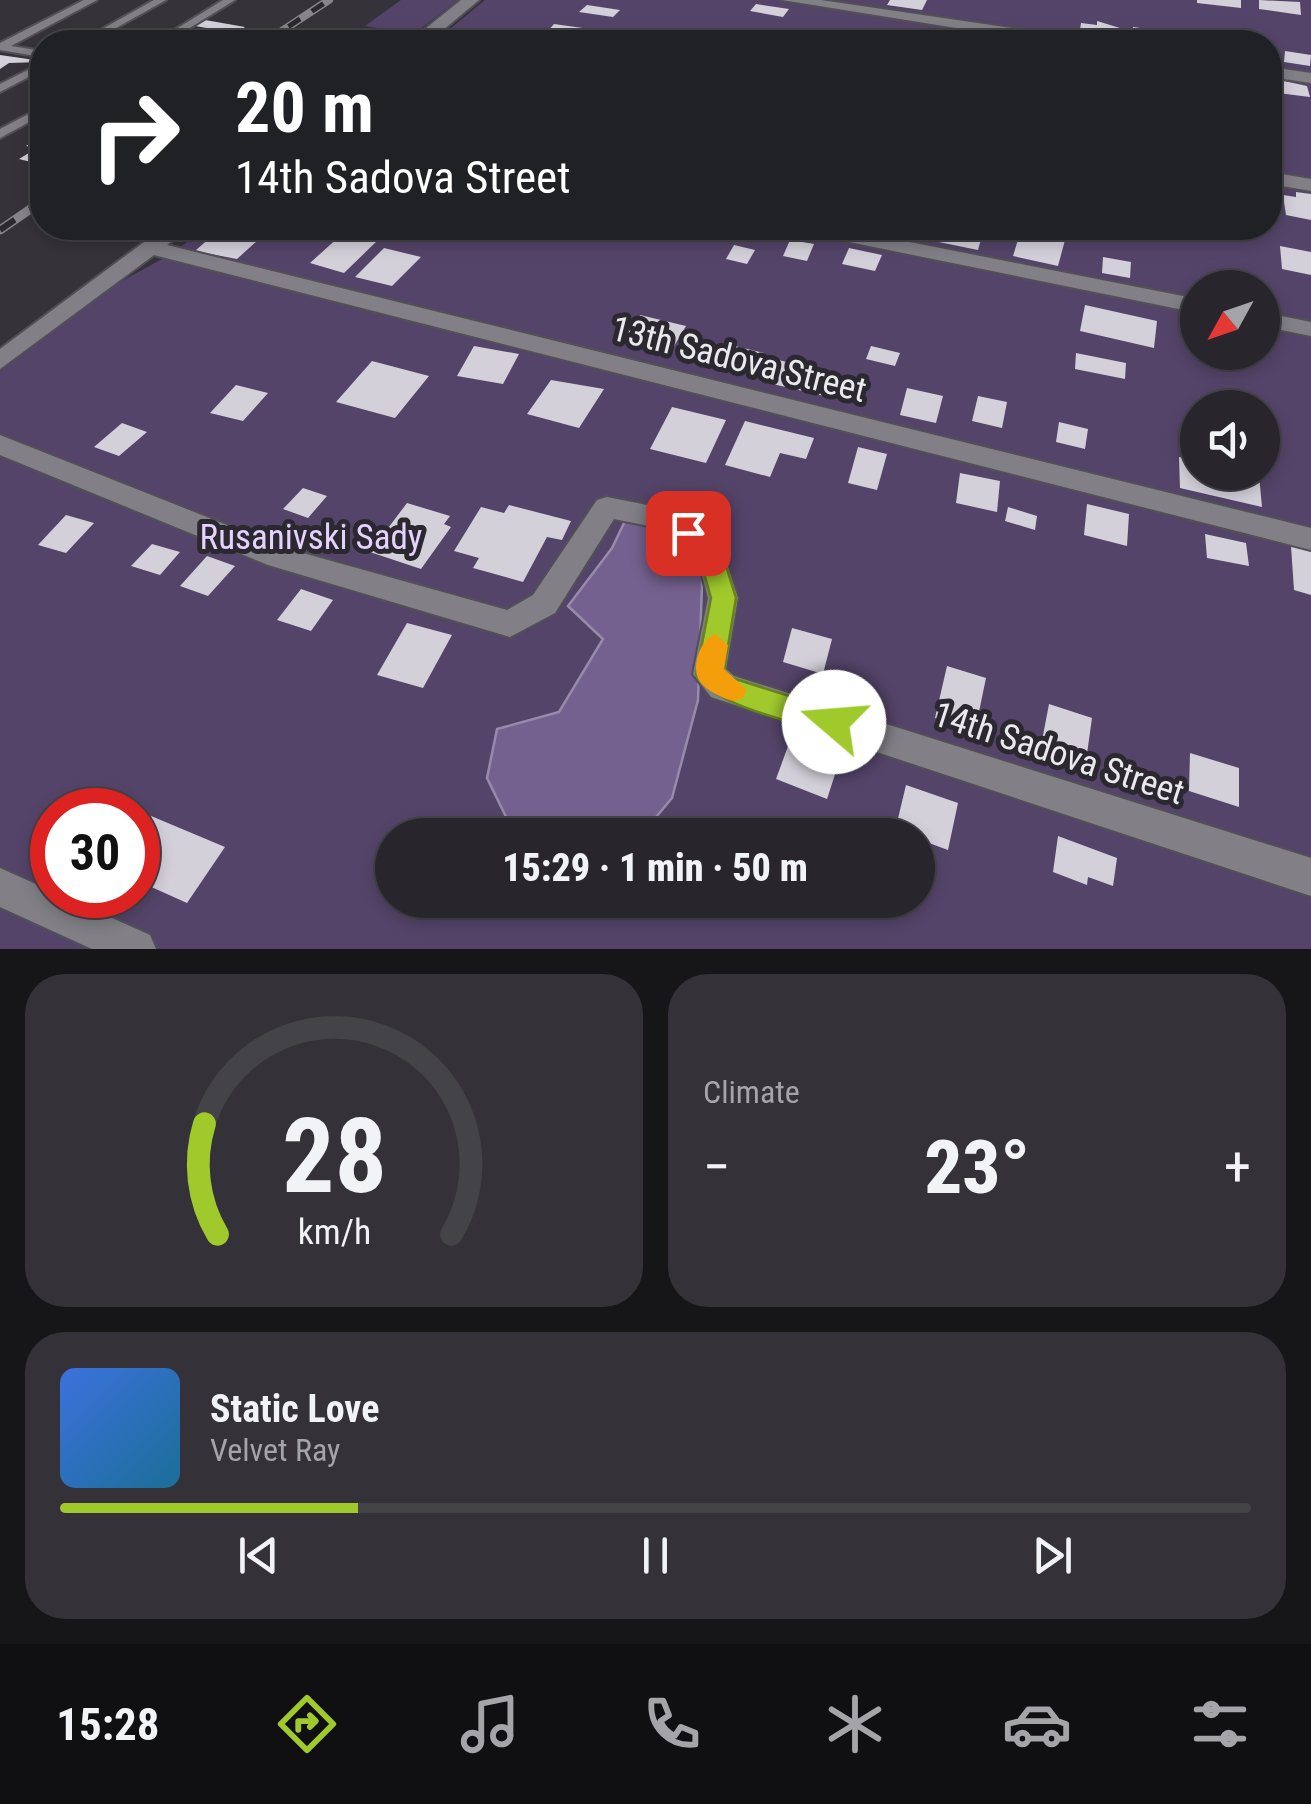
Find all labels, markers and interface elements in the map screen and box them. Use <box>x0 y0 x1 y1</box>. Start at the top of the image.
text: 20 m <box>235 67 374 149</box>
icon: right <box>70 70 200 200</box>
text: 14th Sadova Street <box>235 151 571 204</box>
north arrow <box>1180 270 1280 370</box>
map controls <box>1180 270 1280 490</box>
street label: 13th Sadova Street <box>607 308 870 411</box>
button: sound <box>1180 390 1280 490</box>
pin <box>646 491 731 576</box>
icon: arrive <box>661 506 716 561</box>
park label: Rusanivski Sady <box>200 517 422 558</box>
position arrow <box>782 670 886 774</box>
street label: 14th Sadova Street <box>928 694 1189 813</box>
speed limit sign: 30 <box>30 788 160 918</box>
text: 15:29 · 1 min · 50 m <box>502 846 808 890</box>
text: Climate <box>703 1073 800 1111</box>
text: 28 <box>281 1096 387 1217</box>
text: 23° <box>924 1123 1030 1211</box>
text: − <box>703 1135 731 1199</box>
text: + <box>1224 1135 1251 1199</box>
text: km/h <box>297 1211 371 1253</box>
text: Static Love <box>210 1387 379 1431</box>
text: Velvet Ray <box>210 1431 340 1469</box>
icon: previous <box>231 1528 286 1583</box>
icon: pause <box>628 1528 683 1583</box>
icon: next <box>1025 1528 1080 1583</box>
icon: directions <box>272 1689 342 1759</box>
icon: music <box>455 1689 525 1759</box>
icon: phone <box>637 1689 707 1759</box>
icon: climate <box>820 1689 890 1759</box>
icon: car <box>1002 1689 1072 1759</box>
icon: filters <box>1185 1689 1255 1759</box>
text: 15:28 <box>56 1698 160 1751</box>

